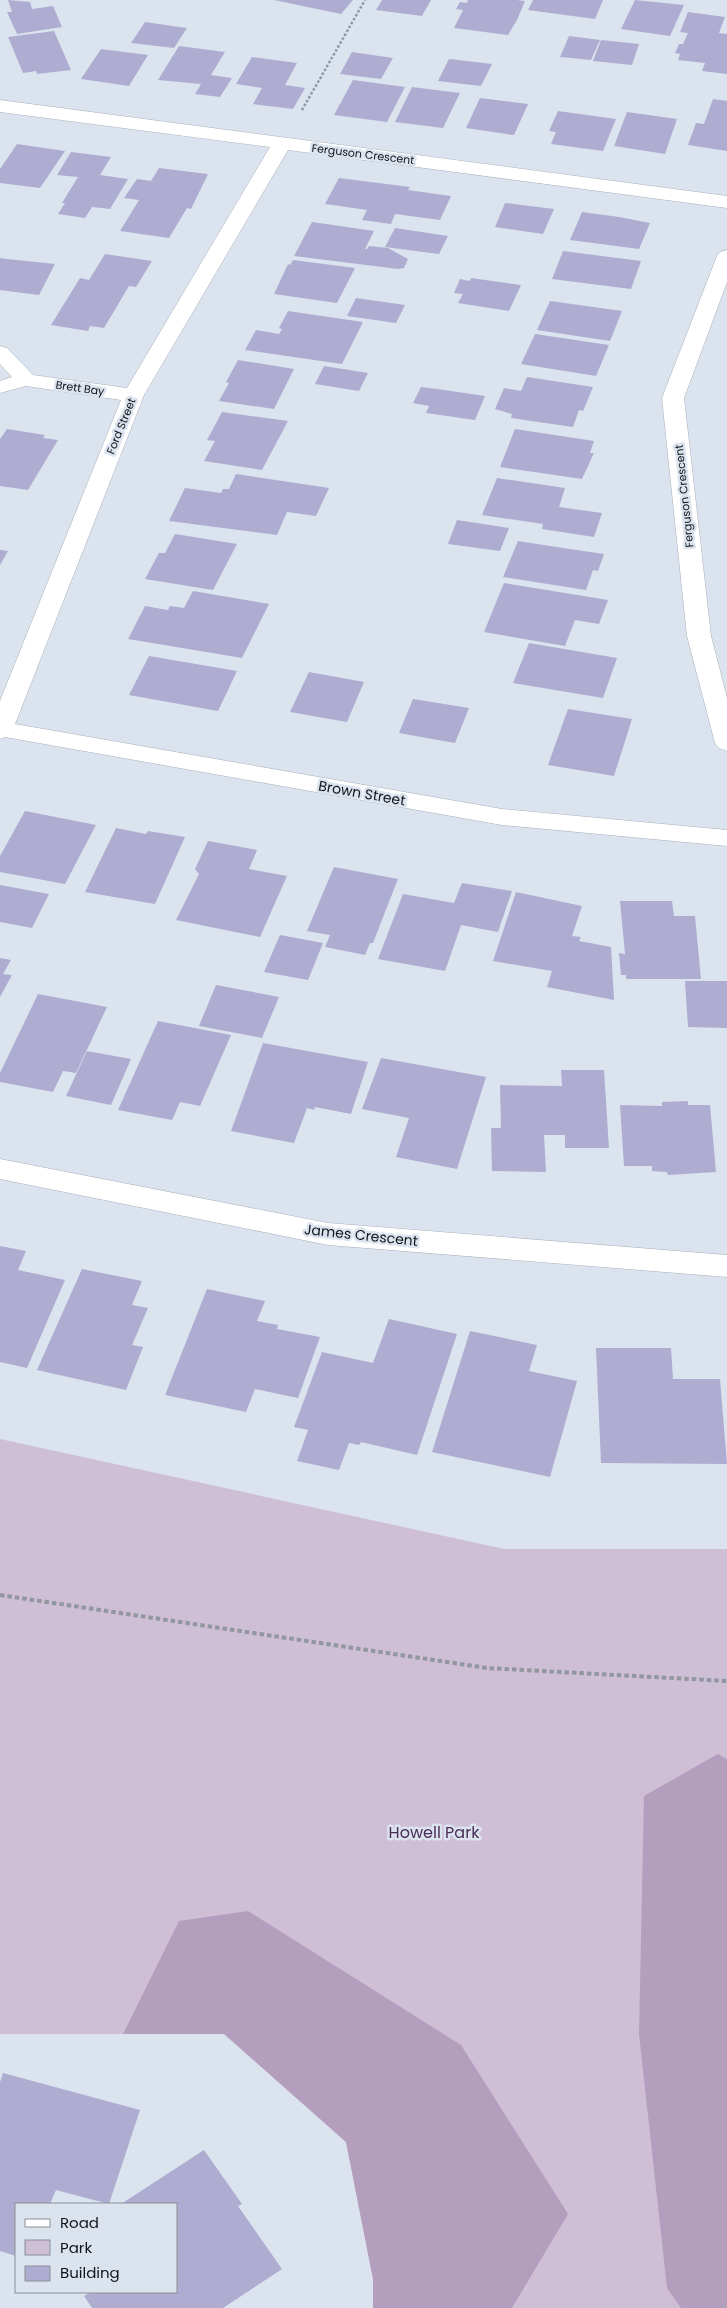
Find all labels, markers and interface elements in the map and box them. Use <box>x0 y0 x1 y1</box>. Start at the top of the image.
street label: Ferguson Crescent <box>311 140 415 168</box>
street label: Brett Bay <box>55 377 106 399</box>
street label: Ford Street <box>102 396 140 456</box>
street label: Ferguson Crescent <box>671 444 697 548</box>
street label: Brown Street <box>317 776 407 810</box>
street label: James Crescent <box>303 1219 419 1251</box>
park label: Howell Park <box>389 1821 480 1844</box>
legend <box>15 2203 178 2293</box>
text: Road <box>60 2212 99 2233</box>
text: Park <box>60 2237 92 2258</box>
text: Building <box>60 2262 120 2283</box>

